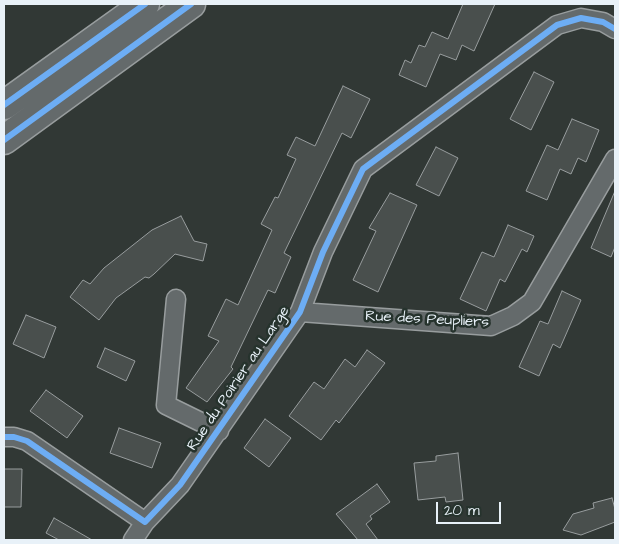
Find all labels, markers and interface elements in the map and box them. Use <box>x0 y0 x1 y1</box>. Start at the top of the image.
street label: Rue du Poirier au Large <box>184 303 294 455</box>
street label: Rue des Peupliers <box>365 308 489 332</box>
scale bar <box>439 492 504 524</box>
text: 20 m <box>444 500 480 521</box>

